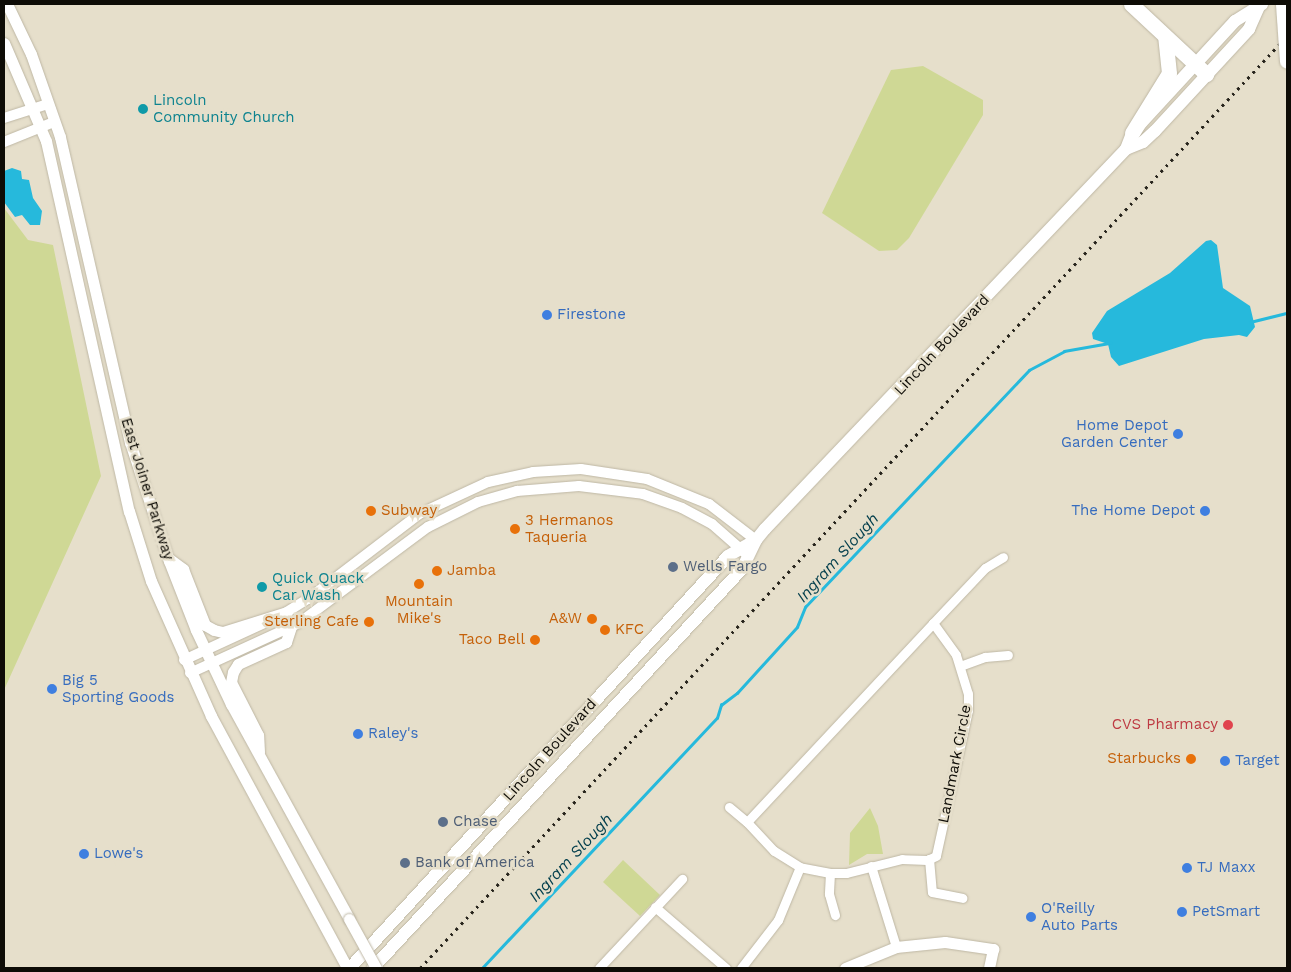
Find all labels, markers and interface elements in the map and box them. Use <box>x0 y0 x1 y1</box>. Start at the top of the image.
place label: Lincoln Community Church <box>153 91 295 126</box>
marker: Lincoln Community Church <box>137 103 149 115</box>
street label: Lincoln Boulevard <box>891 291 993 399</box>
place label: Firestone <box>557 306 626 324</box>
marker: Firestone <box>541 309 553 321</box>
street label: East Joiner Parkway <box>117 415 177 563</box>
place label: Home Depot Garden Center <box>1061 416 1168 451</box>
marker: Home Depot Garden Center <box>1172 428 1184 440</box>
place label: Subway <box>381 502 437 520</box>
place label: The Home Depot <box>1071 502 1195 520</box>
marker: Subway <box>365 505 377 517</box>
marker: The Home Depot <box>1199 505 1211 517</box>
water label: Ingram Slough <box>793 509 883 607</box>
place label: 3 Hermanos Taqueria <box>525 511 613 546</box>
marker: 3 Hermanos Taqueria <box>509 523 521 535</box>
place label: Wells Fargo <box>683 558 767 576</box>
marker: Wells Fargo <box>667 561 679 573</box>
place label: Jamba <box>447 562 496 580</box>
marker: Jamba <box>431 565 443 577</box>
place label: Quick Quack Car Wash <box>272 569 364 604</box>
marker: Mountain Mike's <box>413 578 425 590</box>
marker: Quick Quack Car Wash <box>256 581 268 593</box>
place label: Mountain Mike's <box>385 592 453 627</box>
place label: A&W <box>549 610 582 628</box>
place label: Sterling Cafe <box>264 613 359 631</box>
marker: A&W <box>586 613 598 625</box>
marker: Sterling Cafe <box>363 616 375 628</box>
place label: KFC <box>615 621 644 639</box>
marker: KFC <box>599 624 611 636</box>
place label: Taco Bell <box>459 631 525 649</box>
marker: Taco Bell <box>529 634 541 646</box>
place label: Big 5 Sporting Goods <box>62 671 174 706</box>
marker: Big 5 Sporting Goods <box>46 683 58 695</box>
street label: Lincoln Boulevard <box>499 695 601 805</box>
street label: Landmark Circle <box>935 703 975 825</box>
place label: CVS Pharmacy <box>1112 716 1218 734</box>
marker: CVS Pharmacy <box>1222 719 1234 731</box>
place label: Raley's <box>368 725 418 743</box>
marker: Raley's <box>352 728 364 740</box>
place label: Starbucks <box>1107 750 1181 768</box>
place label: Target <box>1235 752 1279 770</box>
marker: Starbucks <box>1185 753 1197 765</box>
marker: Target <box>1219 755 1231 767</box>
water label: Ingram Slough <box>525 810 617 906</box>
place label: Chase <box>453 813 498 831</box>
marker: Chase <box>437 816 449 828</box>
place label: Lowe's <box>94 845 143 863</box>
marker: Lowe's <box>78 848 90 860</box>
place label: Bank of America <box>415 854 536 872</box>
marker: Bank of America <box>399 857 411 869</box>
place label: TJ Maxx <box>1197 859 1255 877</box>
marker: TJ Maxx <box>1181 862 1193 874</box>
place label: O'Reilly Auto Parts <box>1041 899 1118 934</box>
place label: PetSmart <box>1192 903 1260 921</box>
marker: PetSmart <box>1176 906 1188 918</box>
marker: O'Reilly Auto Parts <box>1025 911 1037 923</box>

